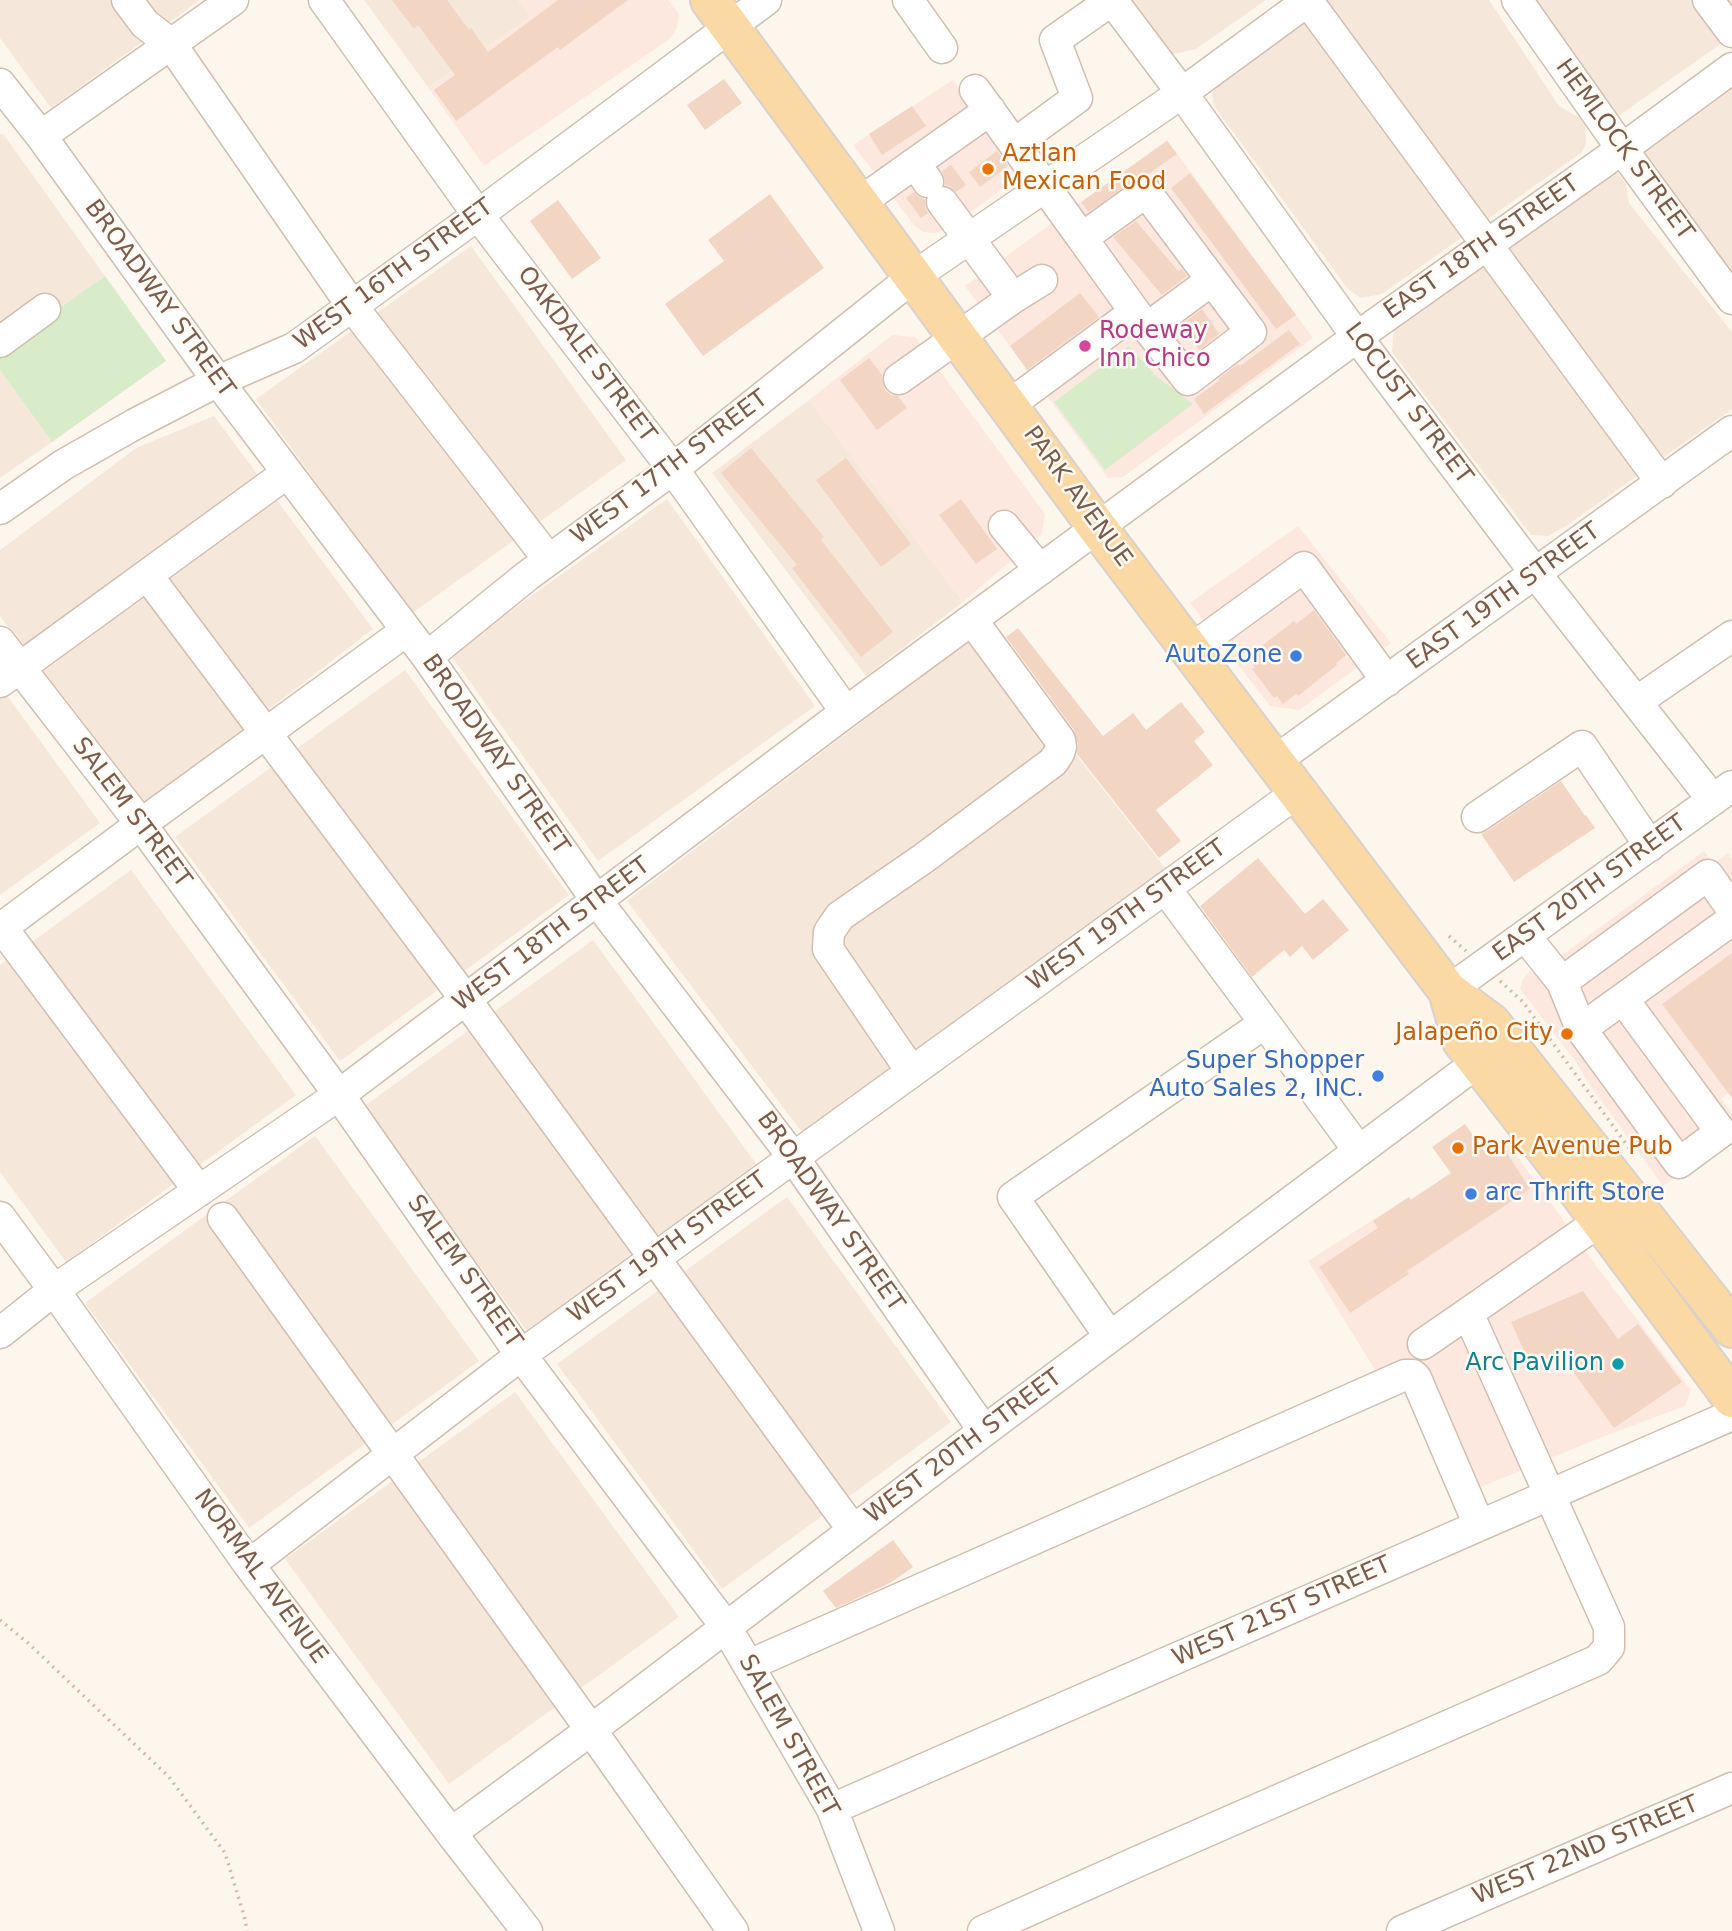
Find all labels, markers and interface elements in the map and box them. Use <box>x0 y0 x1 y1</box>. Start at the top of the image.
street label: HEMLOCK STREET <box>1549 54 1699 246</box>
place label: Aztlan Mexican Food <box>1002 141 1166 197</box>
marker: Aztlan Mexican Food <box>980 161 996 177</box>
street label: EAST 18TH STREET <box>1379 170 1585 326</box>
street label: WEST 16TH STREET <box>289 193 499 357</box>
street label: BROADWAY STREET <box>78 195 240 403</box>
street label: OAKDALE STREET <box>510 261 662 449</box>
place label: Rodeway Inn Chico <box>1099 318 1211 374</box>
street label: LOCUST STREET <box>1338 318 1478 490</box>
marker: Rodeway Inn Chico <box>1077 338 1093 354</box>
street label: WEST 17TH STREET <box>566 385 774 551</box>
street label: PARK AVENUE <box>1016 421 1138 573</box>
street label: EAST 19TH STREET <box>1402 517 1606 677</box>
place label: AutoZone <box>1165 642 1282 670</box>
marker: AutoZone <box>1288 648 1304 664</box>
street label: BROADWAY STREET <box>415 650 575 860</box>
street label: SALEM STREET <box>65 732 197 894</box>
street label: EAST 20TH STREET <box>1488 809 1692 969</box>
street label: WEST 19TH STREET <box>1022 834 1232 998</box>
street label: WEST 18TH STREET <box>448 852 656 1018</box>
place label: Jalapeño City <box>1395 1020 1553 1048</box>
marker: Jalapeño City <box>1559 1026 1575 1042</box>
place label: Super Shopper Auto Sales 2, INC. <box>1149 1048 1364 1104</box>
marker: Super Shopper Auto Sales 2, INC. <box>1370 1068 1386 1084</box>
street label: BROADWAY STREET <box>750 1107 910 1317</box>
place label: Park Avenue Pub <box>1472 1134 1673 1162</box>
marker: Park Avenue Pub <box>1450 1140 1466 1156</box>
street label: WEST 19TH STREET <box>563 1166 773 1330</box>
place label: arc Thrift Store <box>1485 1180 1665 1208</box>
marker: arc Thrift Store <box>1463 1186 1479 1202</box>
street label: SALEM STREET <box>400 1190 528 1354</box>
place label: Arc Pavilion <box>1465 1350 1604 1378</box>
marker: Arc Pavilion <box>1610 1356 1626 1372</box>
street label: WEST 20TH STREET <box>860 1364 1068 1530</box>
street label: NORMAL AVENUE <box>187 1484 333 1670</box>
street label: WEST 21ST STREET <box>1168 1551 1396 1673</box>
street label: SALEM STREET <box>732 1650 844 1822</box>
street label: WEST 22ND STREET <box>1469 1790 1703 1912</box>

